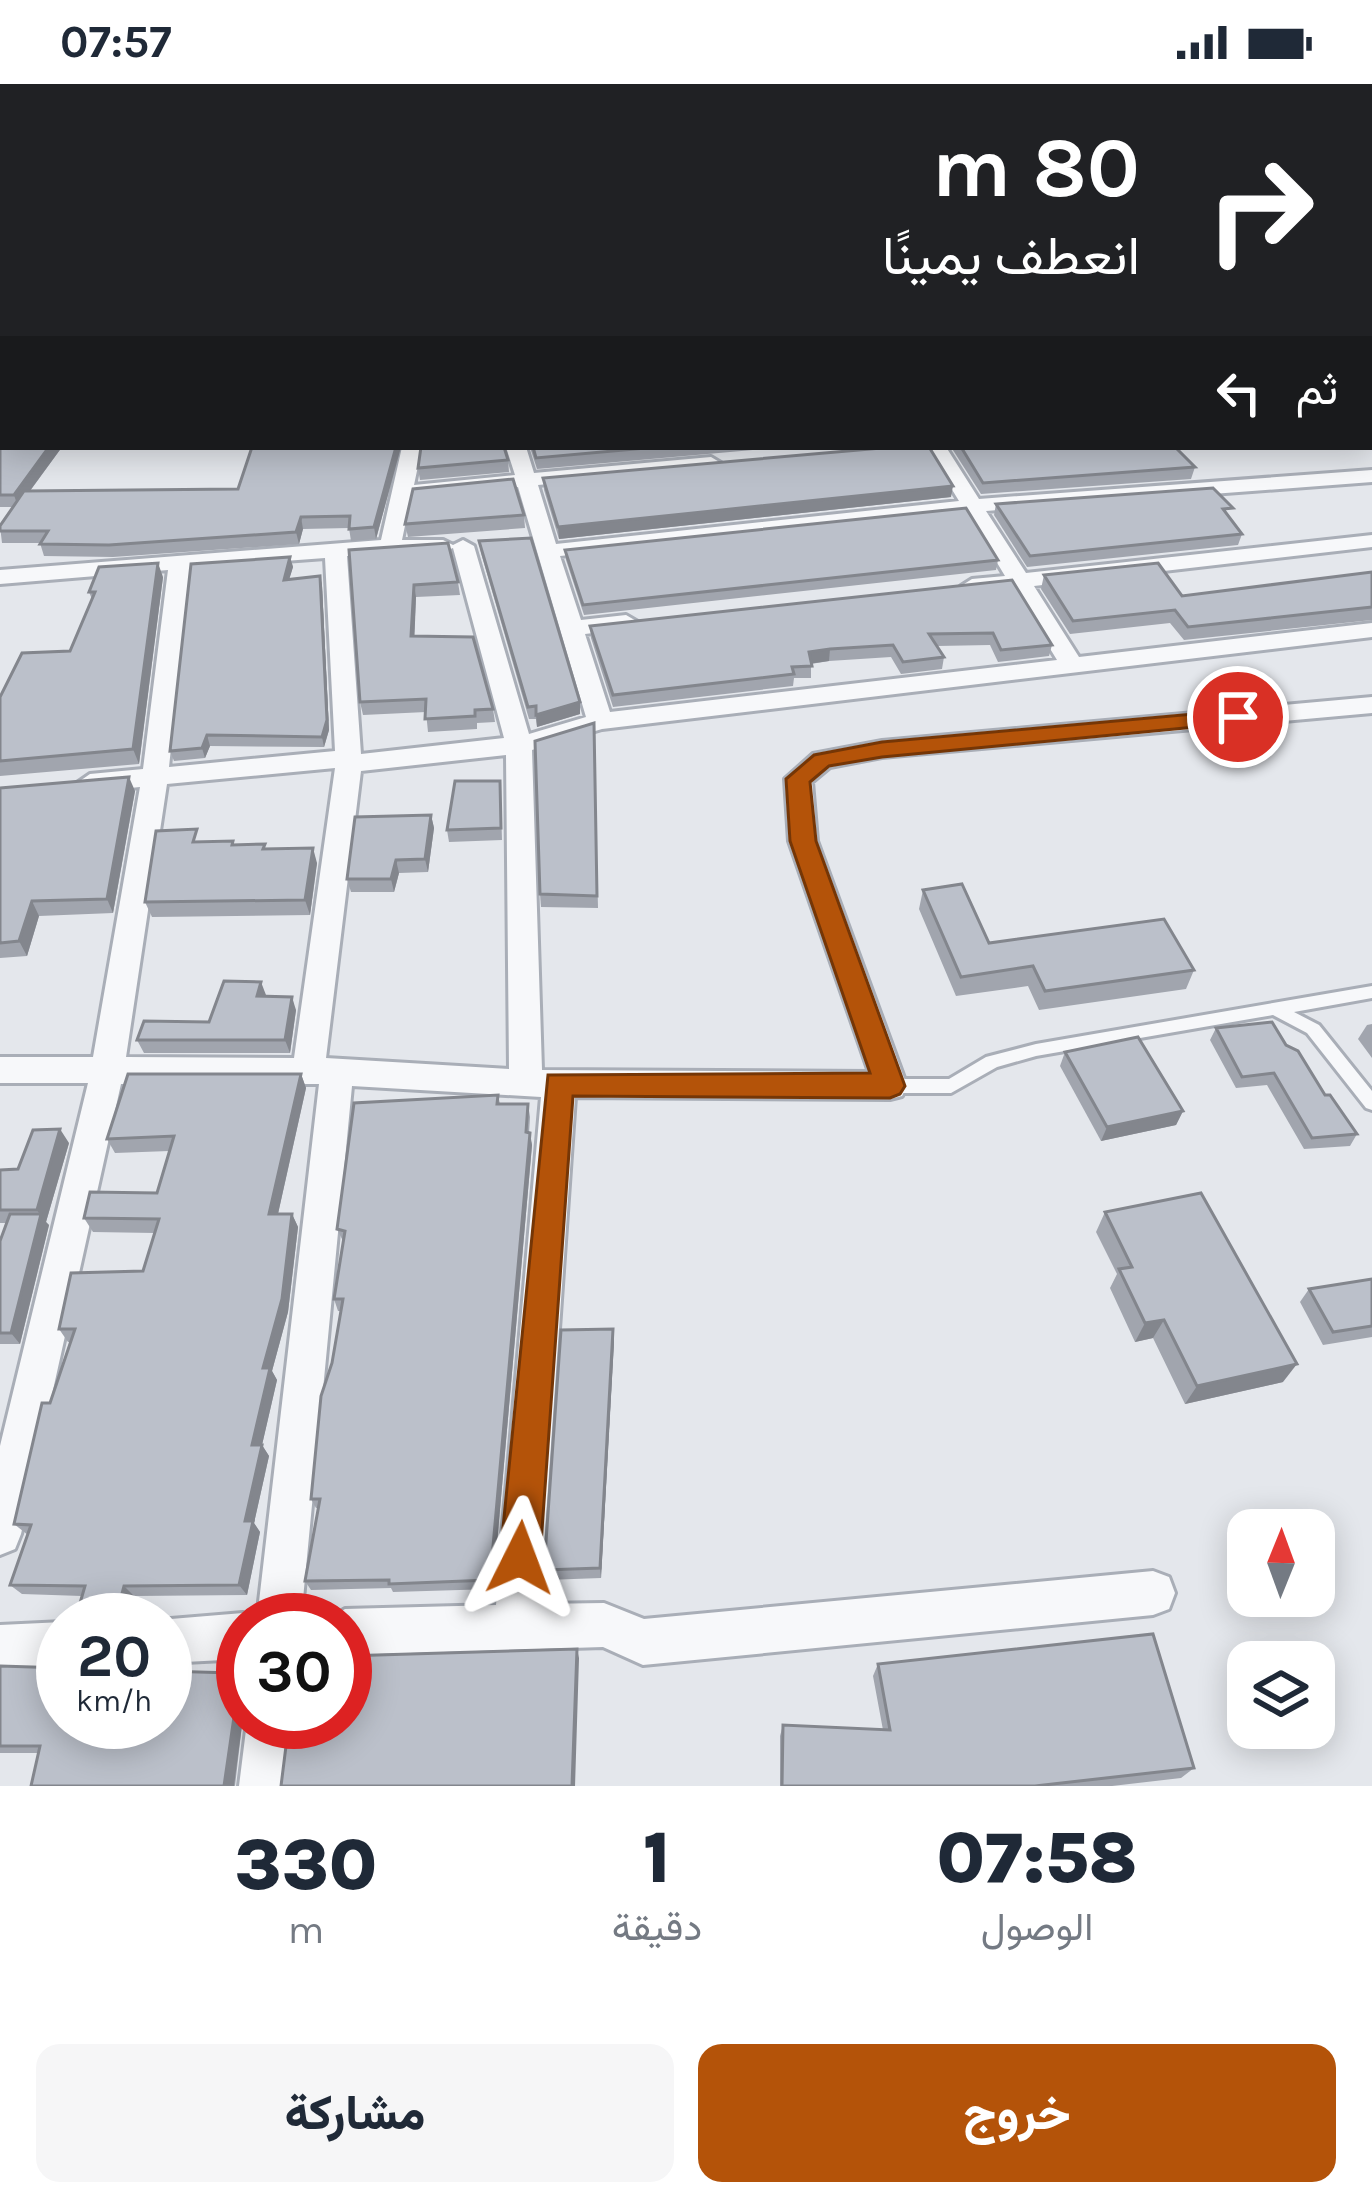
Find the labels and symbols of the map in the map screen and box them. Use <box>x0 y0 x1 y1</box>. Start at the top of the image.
pin <box>1187 666 1289 768</box>
position arrow <box>457 1495 583 1621</box>
north arrow <box>1227 1509 1335 1617</box>
speed limit sign: 30 <box>216 1593 372 1749</box>

